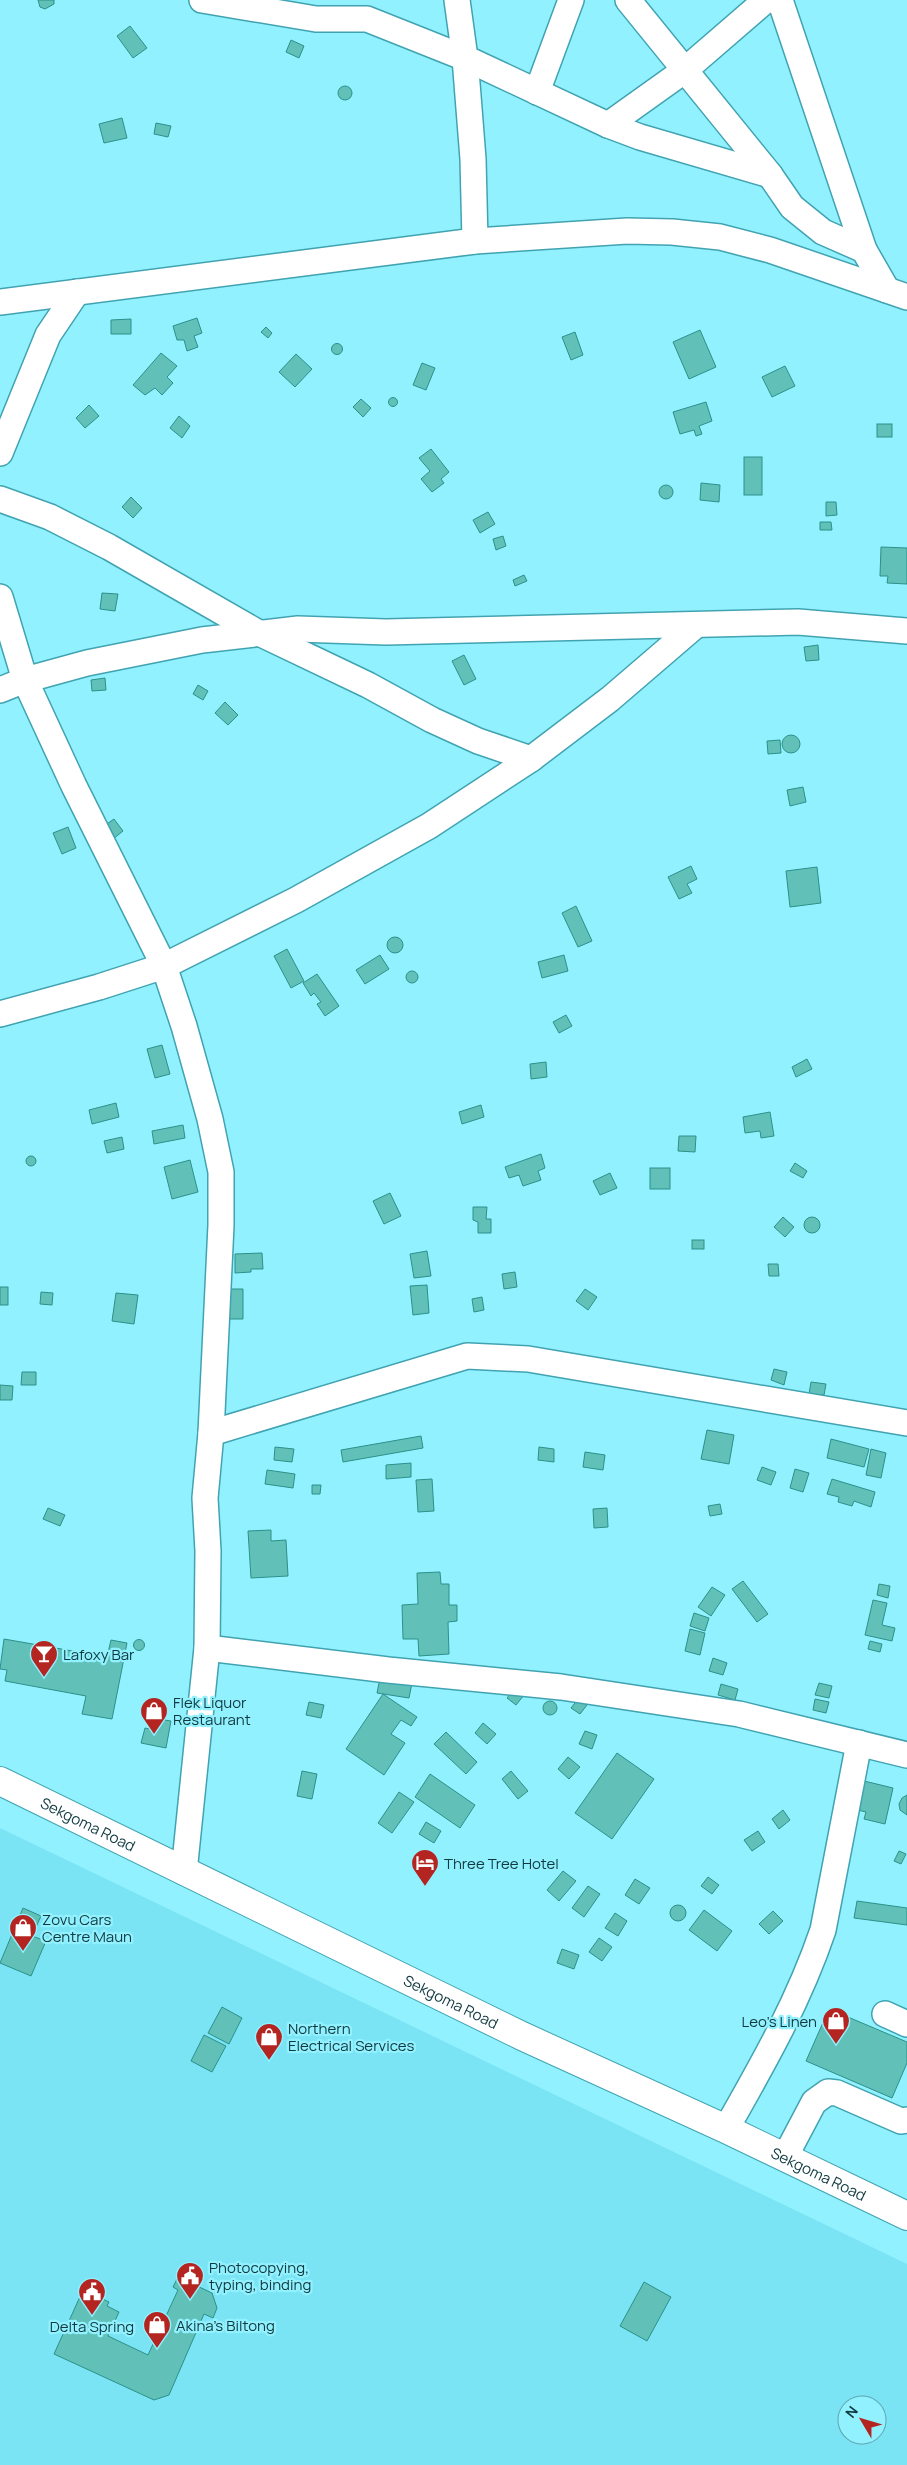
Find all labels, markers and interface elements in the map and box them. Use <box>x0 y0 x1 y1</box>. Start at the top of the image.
bar icon: Lafoxy Bar <box>29 1639 59 1678</box>
place label: Lafoxy Bar <box>63 1644 135 1665</box>
place label: Flek Liquor Restaurant <box>173 1692 251 1730</box>
shop icon: Flek Liquor Restaurant <box>139 1696 169 1735</box>
street label: Sekgoma Road <box>37 1792 139 1856</box>
hotel icon: Three Tree Hotel <box>410 1848 440 1887</box>
place label: Three Tree Hotel <box>444 1853 559 1874</box>
place label: Zovu Cars Centre Maun <box>42 1909 132 1947</box>
shop icon: Zovu Cars Centre Maun <box>8 1913 38 1952</box>
street label: Sekgoma Road <box>400 1969 502 2033</box>
shop icon: Leo's Linen <box>821 2006 851 2045</box>
place label: Leo's Linen <box>742 2011 817 2032</box>
place label: Northern Electrical Services <box>288 2018 415 2056</box>
shop icon: Northern Electrical Services <box>254 2022 284 2061</box>
street label: Sekgoma Road <box>768 2142 870 2205</box>
place label: Photocopying, typing, binding <box>209 2257 311 2295</box>
public building icon: Photocopying, typing, binding <box>175 2261 205 2300</box>
public building icon: Delta Spring <box>77 2277 107 2316</box>
shop icon: Akina's Biltong <box>142 2310 172 2349</box>
place label: Akina's Biltong <box>176 2315 275 2336</box>
place label: Delta Spring <box>50 2316 134 2337</box>
north arrow <box>837 2395 887 2445</box>
text: N <box>841 2402 862 2422</box>

